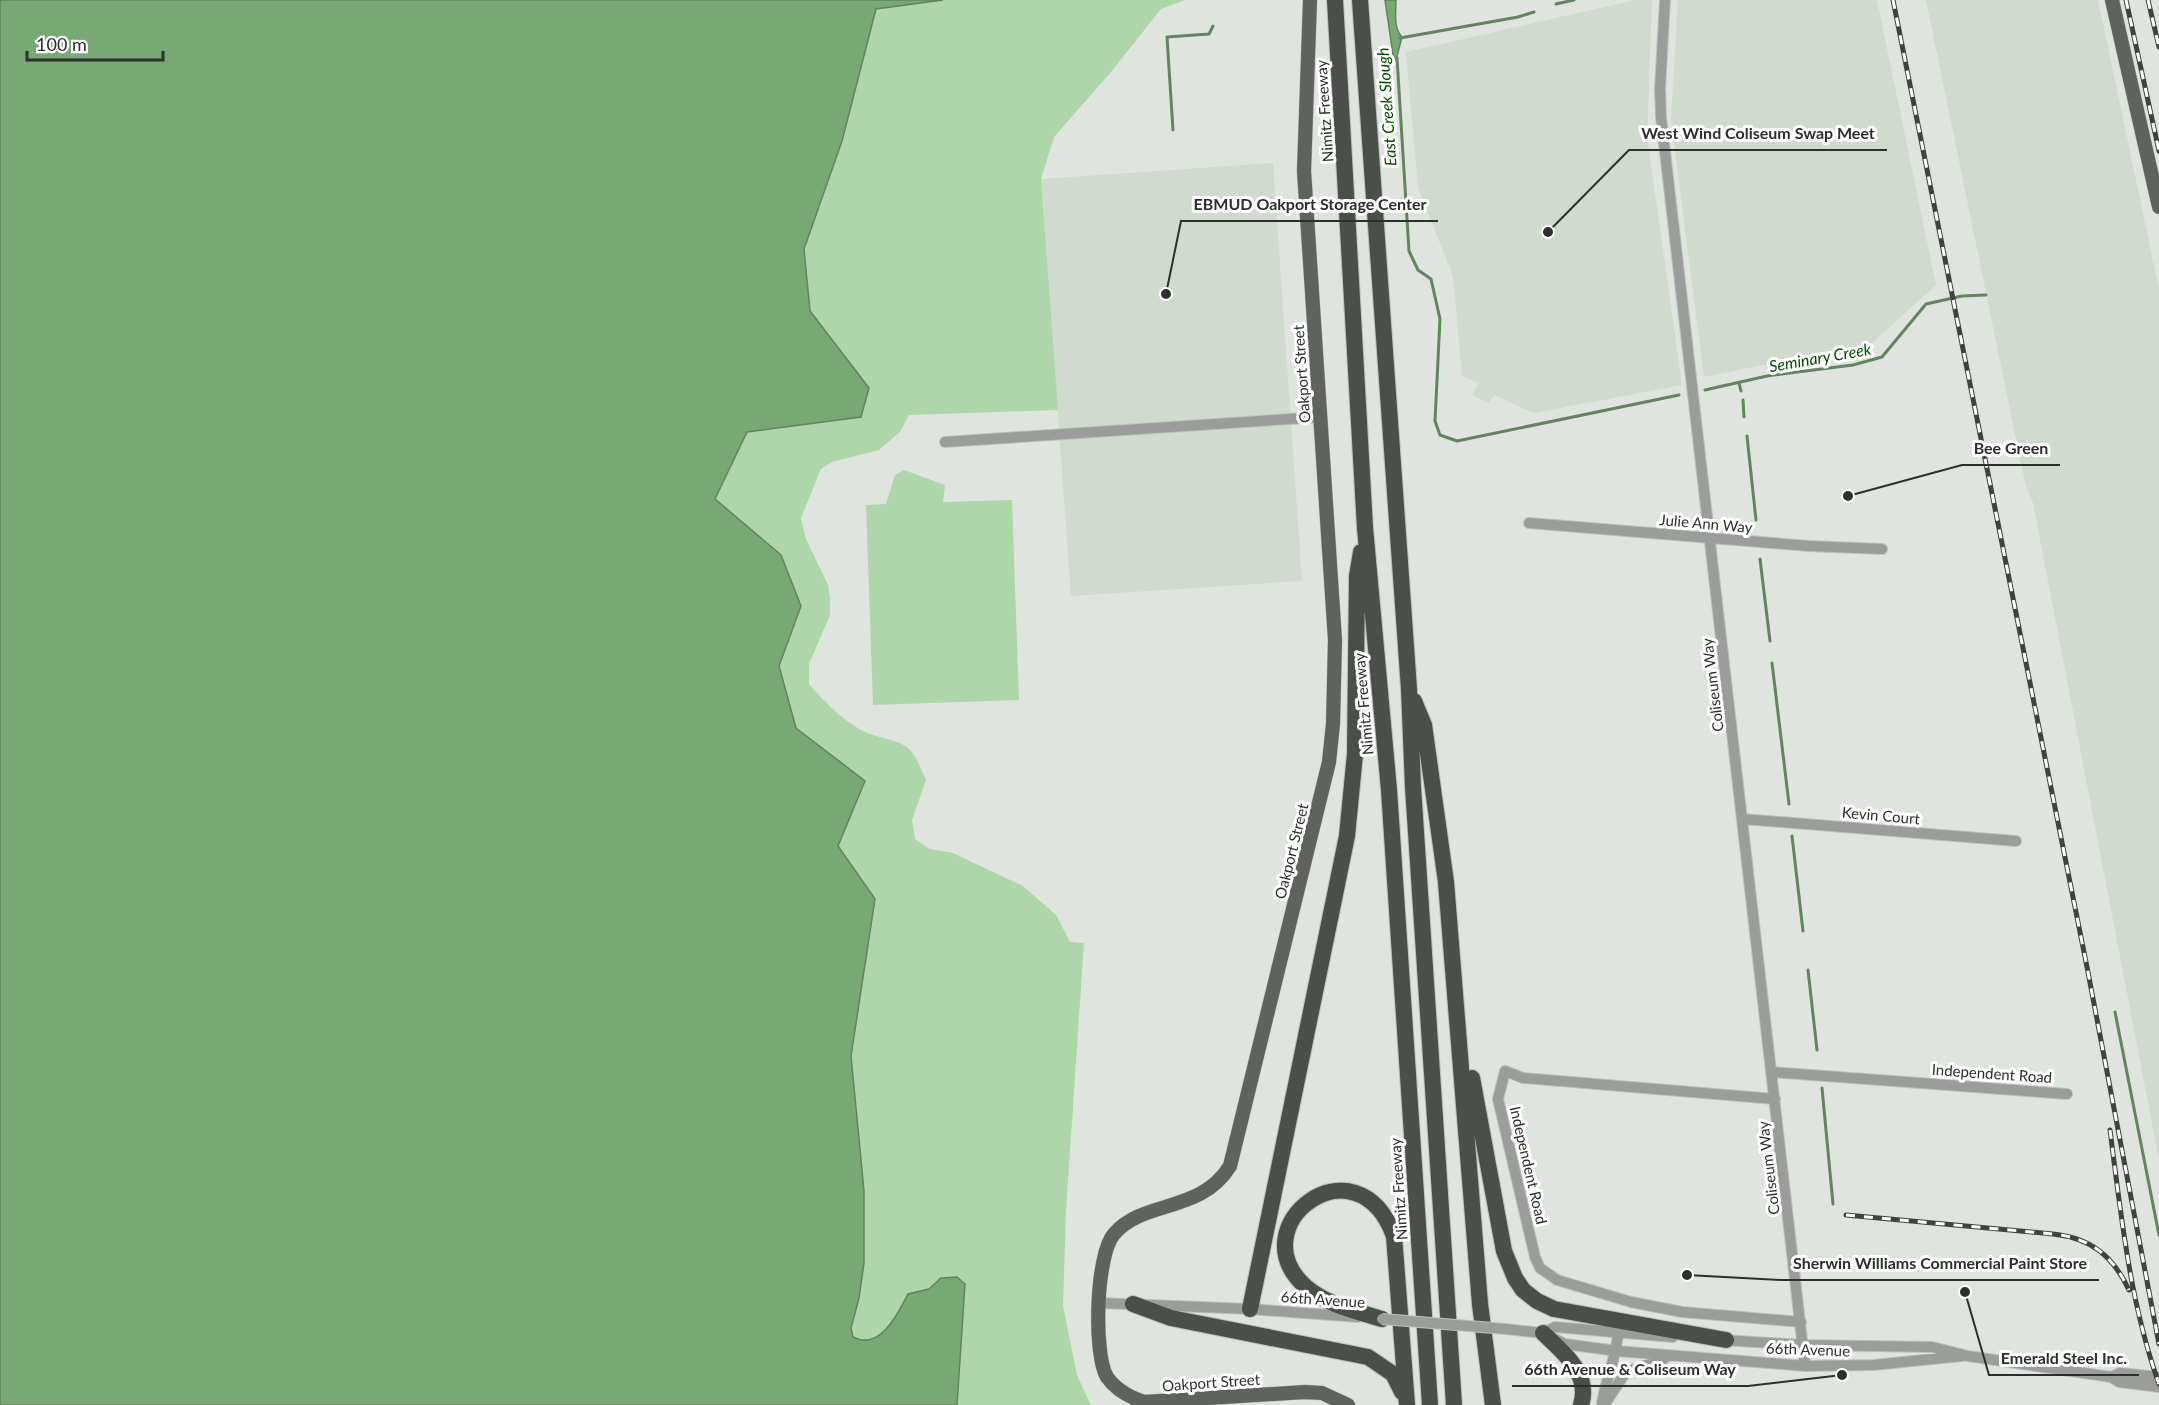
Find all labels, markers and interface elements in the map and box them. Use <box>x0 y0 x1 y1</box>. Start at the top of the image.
scale bar <box>27 24 164 62</box>
text: 100 m <box>36 33 87 55</box>
water label: East Creek Slough <box>1372 47 1400 167</box>
street label: Nimitz Freeway <box>1311 59 1337 163</box>
callout: West Wind Coliseum Swap Meet <box>1629 116 1887 150</box>
text: West Wind Coliseum Swap Meet <box>1641 123 1875 142</box>
callout: EBMUD Oakport Storage Center <box>1181 187 1438 221</box>
text: EBMUD Oakport Storage Center <box>1194 194 1426 213</box>
street label: Oakport Street <box>1289 324 1313 424</box>
water label: Seminary Creek <box>1768 339 1873 375</box>
callout: Bee Green <box>1962 431 2060 465</box>
text: Bee Green <box>1974 438 2048 457</box>
street label: Julie Ann Way <box>1659 510 1753 536</box>
street label: Coliseum Way <box>1697 637 1727 733</box>
street label: Nimitz Freeway <box>1350 652 1376 756</box>
street label: Oakport Street <box>1270 801 1312 901</box>
street label: Kevin Court <box>1841 803 1921 827</box>
street label: Independent Road <box>1931 1060 2053 1086</box>
street label: Independent Road <box>1507 1104 1551 1226</box>
street label: Coliseum Way <box>1753 1120 1783 1216</box>
street label: Nimitz Freeway <box>1385 1137 1411 1241</box>
callout: Sherwin Williams Commercial Paint Store <box>1781 1246 2099 1280</box>
text: Sherwin Williams Commercial Paint Store <box>1793 1253 2087 1272</box>
street label: 66th Avenue <box>1280 1287 1366 1311</box>
street label: 66th Avenue <box>1766 1339 1850 1359</box>
callout: Emerald Steel Inc. <box>1989 1341 2139 1375</box>
text: Emerald Steel Inc. <box>2001 1348 2127 1367</box>
callout: 66th Avenue & Coliseum Way <box>1512 1352 1748 1386</box>
text: 66th Avenue & Coliseum Way <box>1524 1359 1736 1378</box>
street label: Oakport Street <box>1161 1370 1261 1394</box>

